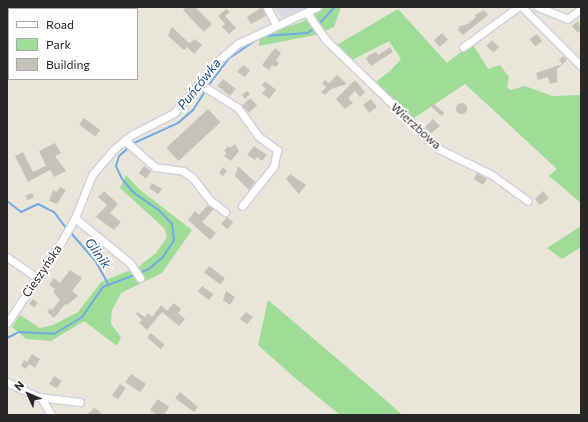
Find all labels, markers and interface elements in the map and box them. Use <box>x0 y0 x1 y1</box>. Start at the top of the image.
legend <box>8 8 138 80</box>
text: Road <box>46 17 74 31</box>
text: Park <box>46 37 71 51</box>
water label: Puńcówka <box>174 55 224 113</box>
text: Building <box>46 57 90 71</box>
street label: Wierzbowa <box>388 100 444 152</box>
water label: Glinik <box>82 235 114 271</box>
street label: Cieszyńska <box>19 242 65 300</box>
north arrow <box>8 374 48 414</box>
text: N <box>11 378 27 393</box>

